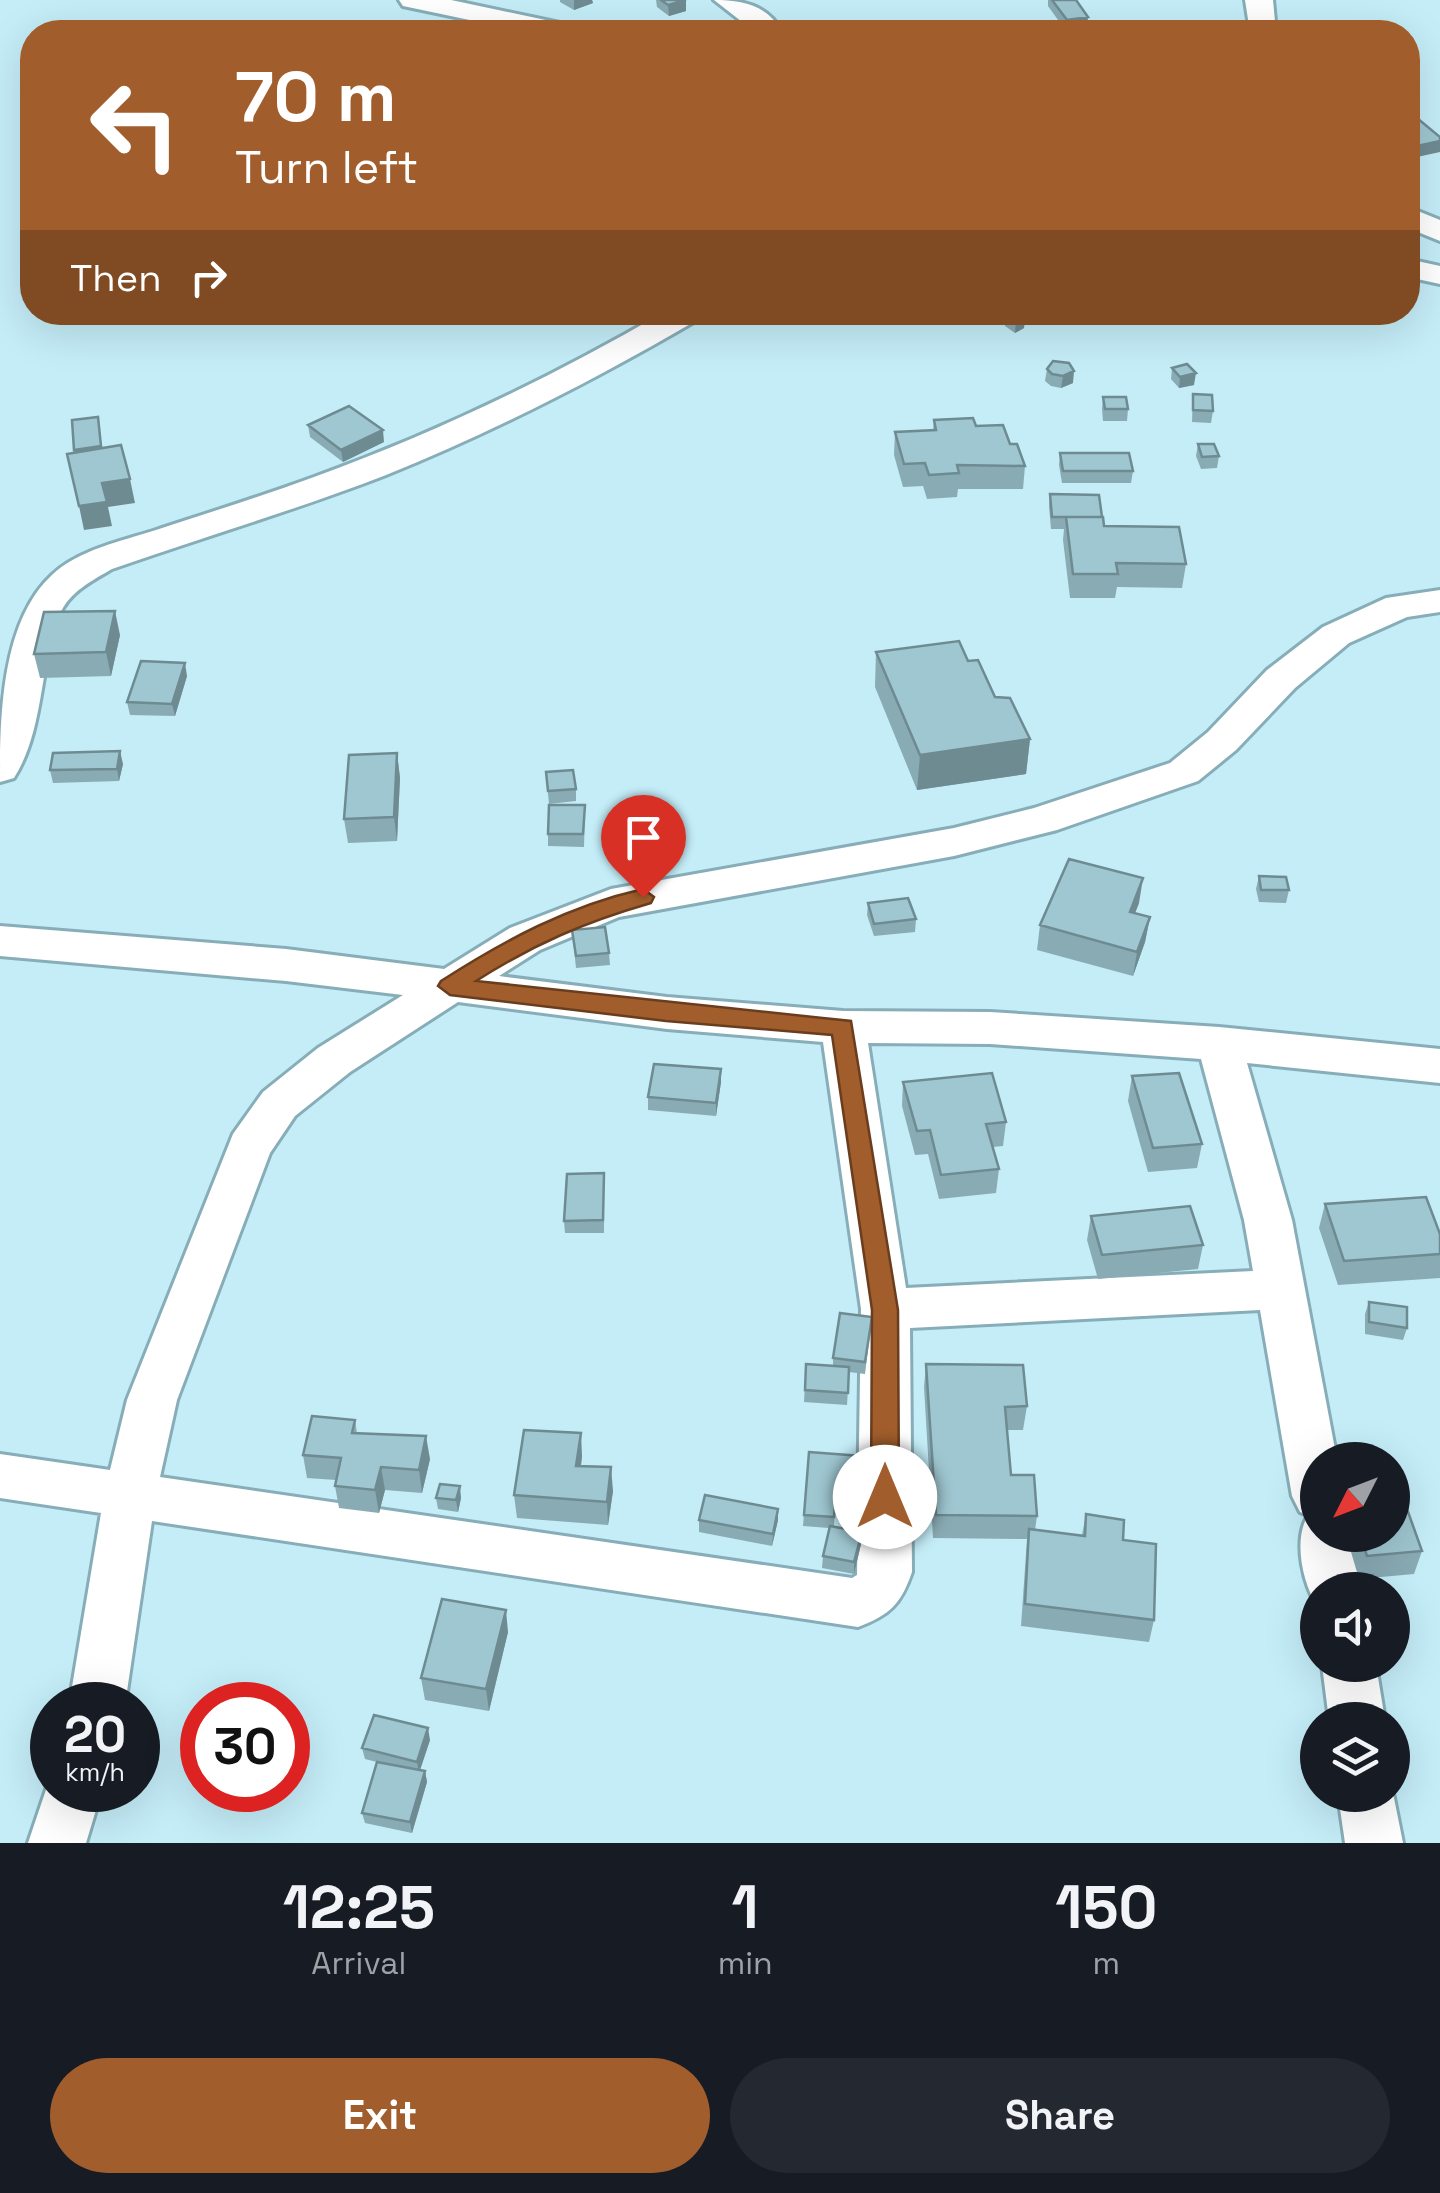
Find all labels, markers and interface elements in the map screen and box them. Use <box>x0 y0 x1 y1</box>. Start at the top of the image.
text: 70 m <box>235 52 396 141</box>
icon: left <box>70 60 200 190</box>
text: Turn left <box>235 139 418 196</box>
icon: right <box>181 250 236 305</box>
text: Then <box>70 254 161 302</box>
pin <box>601 795 686 898</box>
icon: arrive <box>616 810 671 865</box>
north arrow <box>1300 1442 1410 1552</box>
map controls <box>1300 1442 1410 1812</box>
position arrow <box>833 1445 937 1549</box>
button: sound <box>1300 1572 1410 1682</box>
speed limit sign: 30 <box>180 1682 310 1812</box>
button: layers <box>1300 1702 1410 1812</box>
text: 20 <box>64 1703 126 1767</box>
text: km/h <box>65 1756 125 1788</box>
text: 12:25 <box>283 1869 435 1946</box>
text: 1 <box>732 1869 759 1946</box>
text: 150 <box>1055 1869 1157 1946</box>
text: Arrival <box>311 1943 406 1983</box>
text: min <box>718 1943 773 1983</box>
text: m <box>1093 1943 1120 1983</box>
button: Exit <box>50 2058 710 2173</box>
button: Share <box>730 2058 1390 2173</box>

